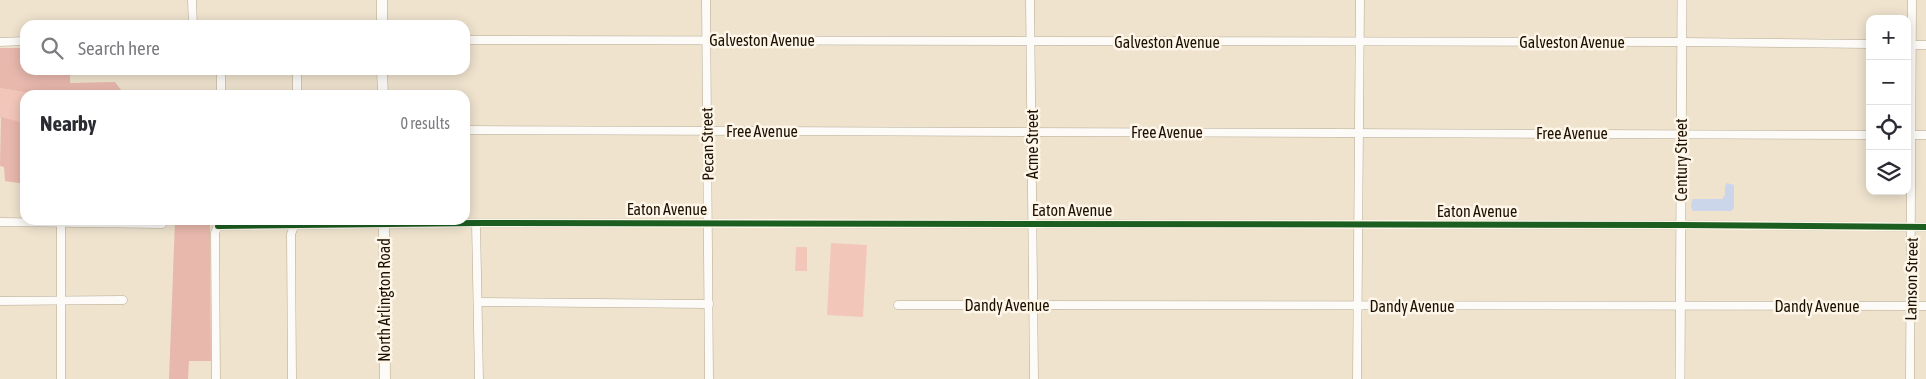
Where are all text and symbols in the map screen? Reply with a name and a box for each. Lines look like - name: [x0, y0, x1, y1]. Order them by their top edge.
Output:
- map controls: [1866, 15, 1911, 195]
- button: +: [1866, 15, 1911, 60]
- search box: [20, 20, 470, 75]
- street label: Galveston Avenue: [709, 31, 815, 49]
- street label: Galveston Avenue: [1114, 33, 1220, 51]
- street label: Galveston Avenue: [1519, 33, 1625, 51]
- icon: search: [38, 34, 66, 62]
- text: Search here: [78, 37, 160, 59]
- button: −: [1866, 60, 1911, 105]
- button: locate: [1866, 105, 1911, 150]
- street label: Pecan Street: [697, 107, 717, 181]
- street label: Acme Street: [1023, 109, 1041, 179]
- text: Nearby: [40, 111, 96, 135]
- text: 0 results: [400, 114, 450, 132]
- street label: Century Street: [1672, 118, 1691, 202]
- street label: Free Avenue: [726, 122, 798, 140]
- street label: Free Avenue: [1131, 123, 1203, 141]
- street label: Free Avenue: [1536, 124, 1608, 142]
- button: layers: [1866, 150, 1911, 195]
- street label: Eaton Avenue: [627, 200, 707, 218]
- street label: Eaton Avenue: [1032, 201, 1112, 219]
- street label: Eaton Avenue: [1437, 202, 1517, 220]
- street label: Lamson Street: [1901, 237, 1921, 321]
- street label: North Arlington Road: [375, 238, 394, 362]
- street label: Dandy Avenue: [965, 296, 1049, 315]
- street label: Dandy Avenue: [1370, 297, 1454, 316]
- street label: Dandy Avenue: [1775, 297, 1859, 316]

